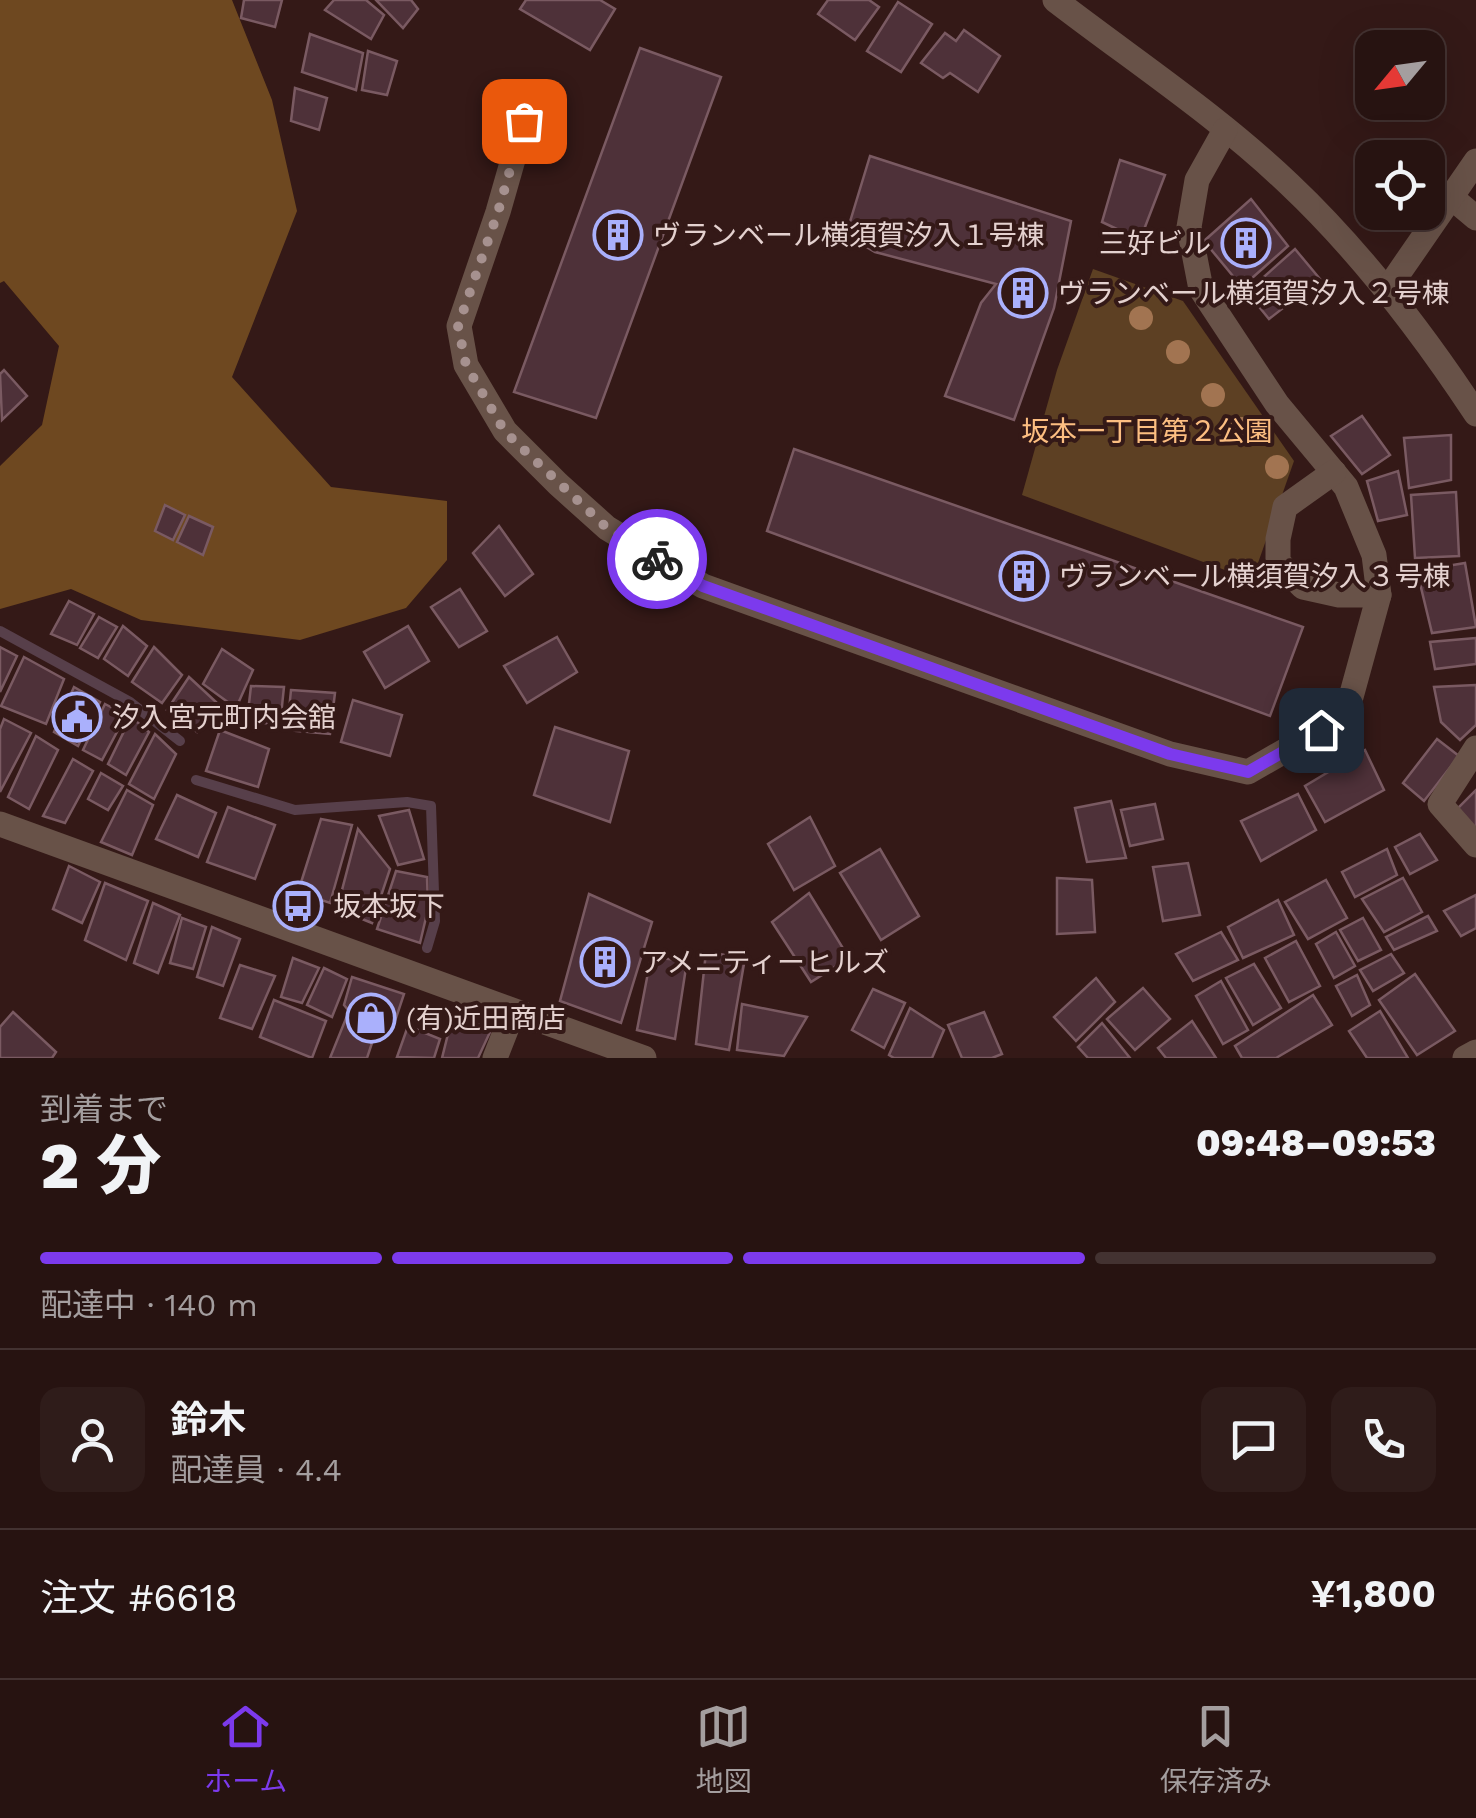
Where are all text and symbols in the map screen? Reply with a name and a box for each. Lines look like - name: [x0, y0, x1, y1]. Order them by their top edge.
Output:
- north arrow: [1355, 30, 1445, 120]
- map controls: [1355, 30, 1445, 230]
- pin: [482, 79, 567, 164]
- icon: bag: [497, 94, 552, 149]
- button: locate: [1355, 140, 1445, 230]
- building icon: ヴランベール横須賀汐入１号棟: [592, 209, 644, 261]
- building icon: 三好ビル: [1220, 217, 1272, 269]
- place label: ヴランベール横須賀汐入１号棟: [653, 219, 1045, 252]
- place label: 三好ビル: [1099, 227, 1211, 260]
- building icon: ヴランベール横須賀汐入２号棟: [997, 267, 1049, 319]
- place label: ヴランベール横須賀汐入２号棟: [1058, 277, 1450, 310]
- park label: 坂本一丁目第２公園: [1021, 415, 1273, 448]
- courier: [607, 509, 707, 609]
- icon: bike: [630, 532, 685, 587]
- building icon: ヴランベール横須賀汐入３号棟: [998, 550, 1050, 602]
- place label: ヴランベール横須賀汐入３号棟: [1059, 560, 1451, 593]
- pin: [1279, 688, 1364, 773]
- public building icon: 汐入宮元町内会舘: [51, 691, 103, 743]
- place label: 汐入宮元町内会舘: [112, 701, 336, 734]
- icon: home: [1294, 703, 1349, 758]
- bus stop icon: 坂本坂下: [272, 880, 324, 932]
- place label: 坂本坂下: [333, 890, 445, 923]
- building icon: アメニティーヒルズ: [579, 936, 631, 988]
- place label: アメニティーヒルズ: [640, 946, 889, 979]
- shop icon: (有)近田商店: [345, 992, 397, 1044]
- place label: (有)近田商店: [406, 1002, 566, 1035]
- text: 到着まで: [40, 1090, 168, 1128]
- text: 09:48–09:53: [1196, 1121, 1436, 1165]
- text: 2 分: [40, 1128, 161, 1204]
- text: 配達中 · 140 m: [40, 1286, 258, 1324]
- button: person: [40, 1387, 145, 1492]
- button: chat: [1201, 1387, 1306, 1492]
- button: phone: [1331, 1387, 1436, 1492]
- text: 鈴木: [170, 1398, 246, 1442]
- text: 配達員 · 4.4: [170, 1451, 342, 1489]
- text: ¥1,800: [1311, 1572, 1436, 1616]
- text: 注文 #6618: [40, 1576, 238, 1620]
- tab: ホーム: [204, 1699, 287, 1799]
- tab: 地図: [696, 1699, 752, 1799]
- tab: 保存済み: [1160, 1699, 1272, 1799]

